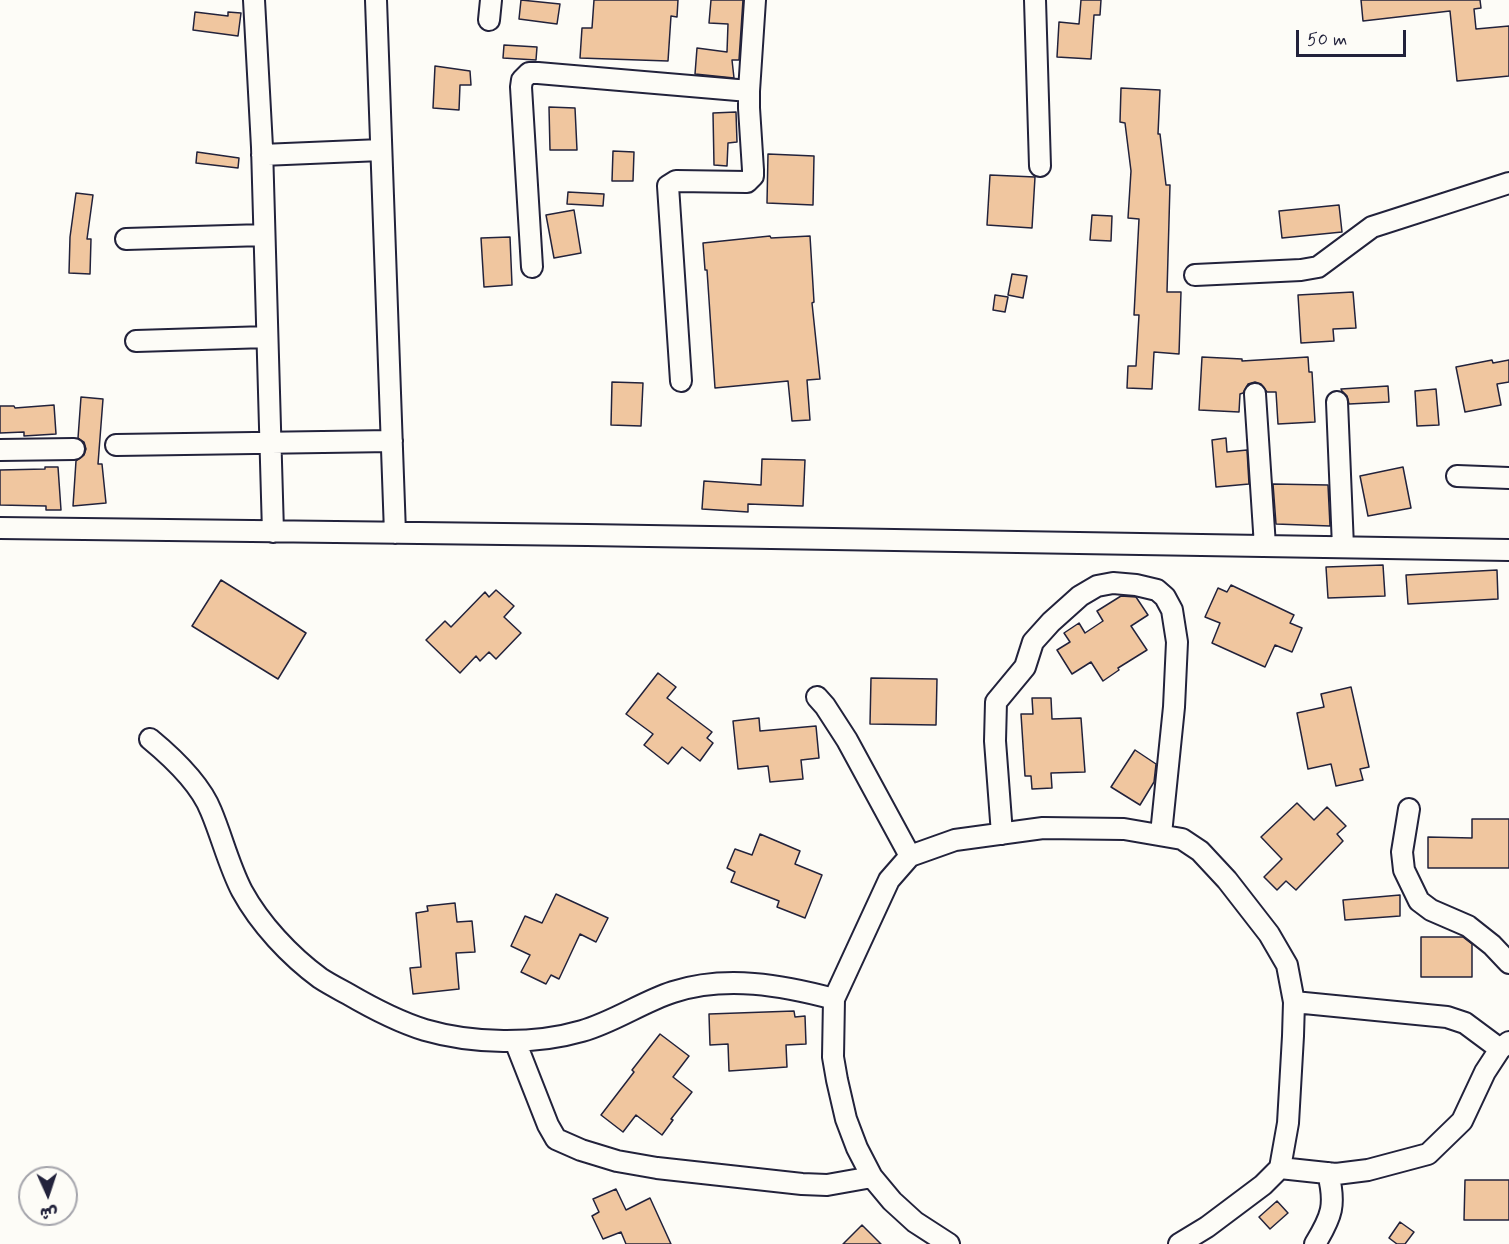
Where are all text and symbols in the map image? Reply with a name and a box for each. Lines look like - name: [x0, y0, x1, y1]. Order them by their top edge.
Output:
- scale bar: [1299, 18, 1408, 56]
- text: 50 m: [1307, 28, 1347, 52]
- north arrow: [18, 1166, 78, 1226]
- text: ش: [40, 1202, 58, 1223]

